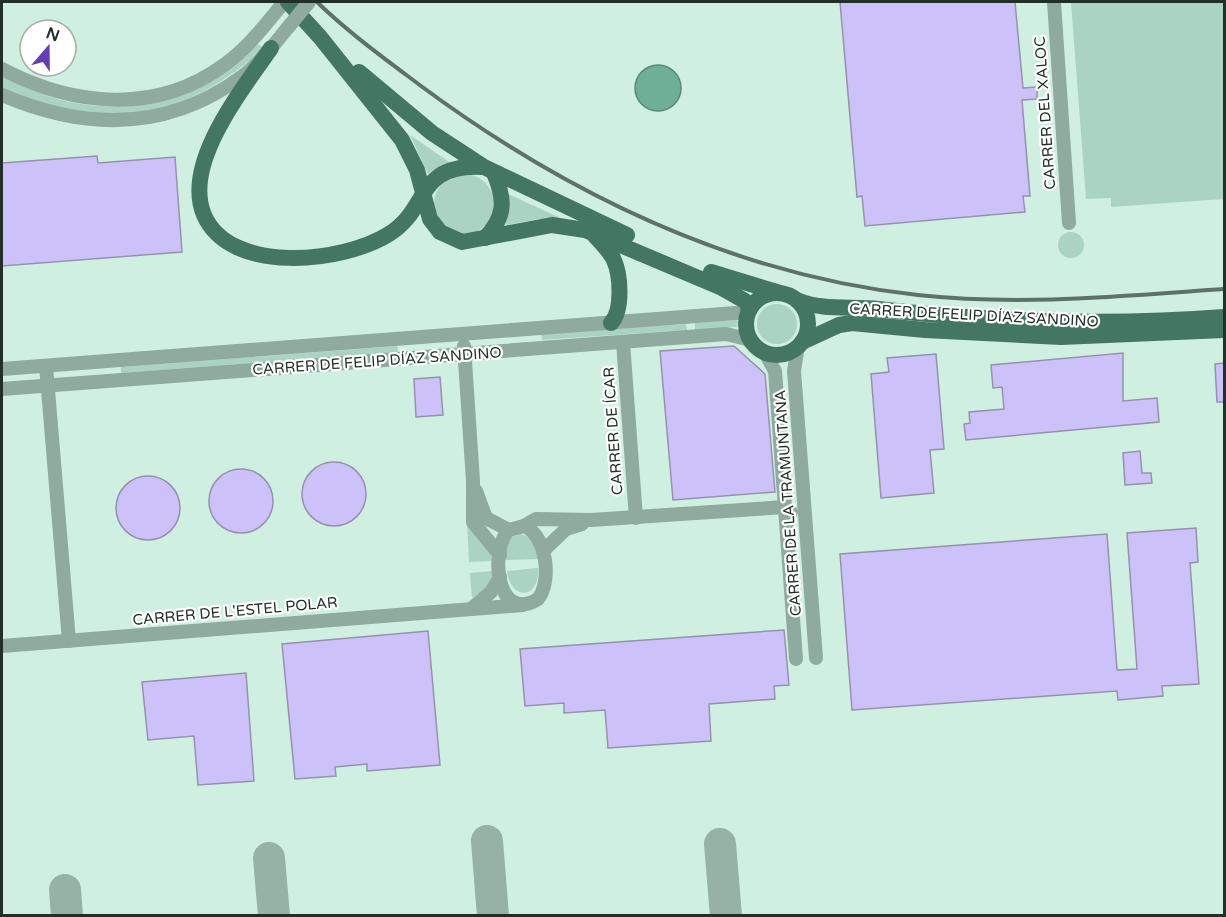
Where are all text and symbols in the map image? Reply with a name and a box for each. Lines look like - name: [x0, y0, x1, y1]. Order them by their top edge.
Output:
- north arrow: [18, 18, 78, 78]
- text: N: [43, 23, 62, 46]
- street label: CARRER DEL XALOC: [1031, 36, 1059, 190]
- street label: CARRER DE FELIP DÍAZ SANDINO: [849, 299, 1099, 331]
- street label: CARRER DE FELIP DÍAZ SANDINO: [252, 343, 502, 379]
- street label: CARRER DE ÍCAR: [600, 366, 626, 496]
- street label: CARRER DE LA TRAMUNTANA: [771, 389, 805, 617]
- street label: CARRER DE L'ESTEL POLAR: [132, 593, 338, 629]

